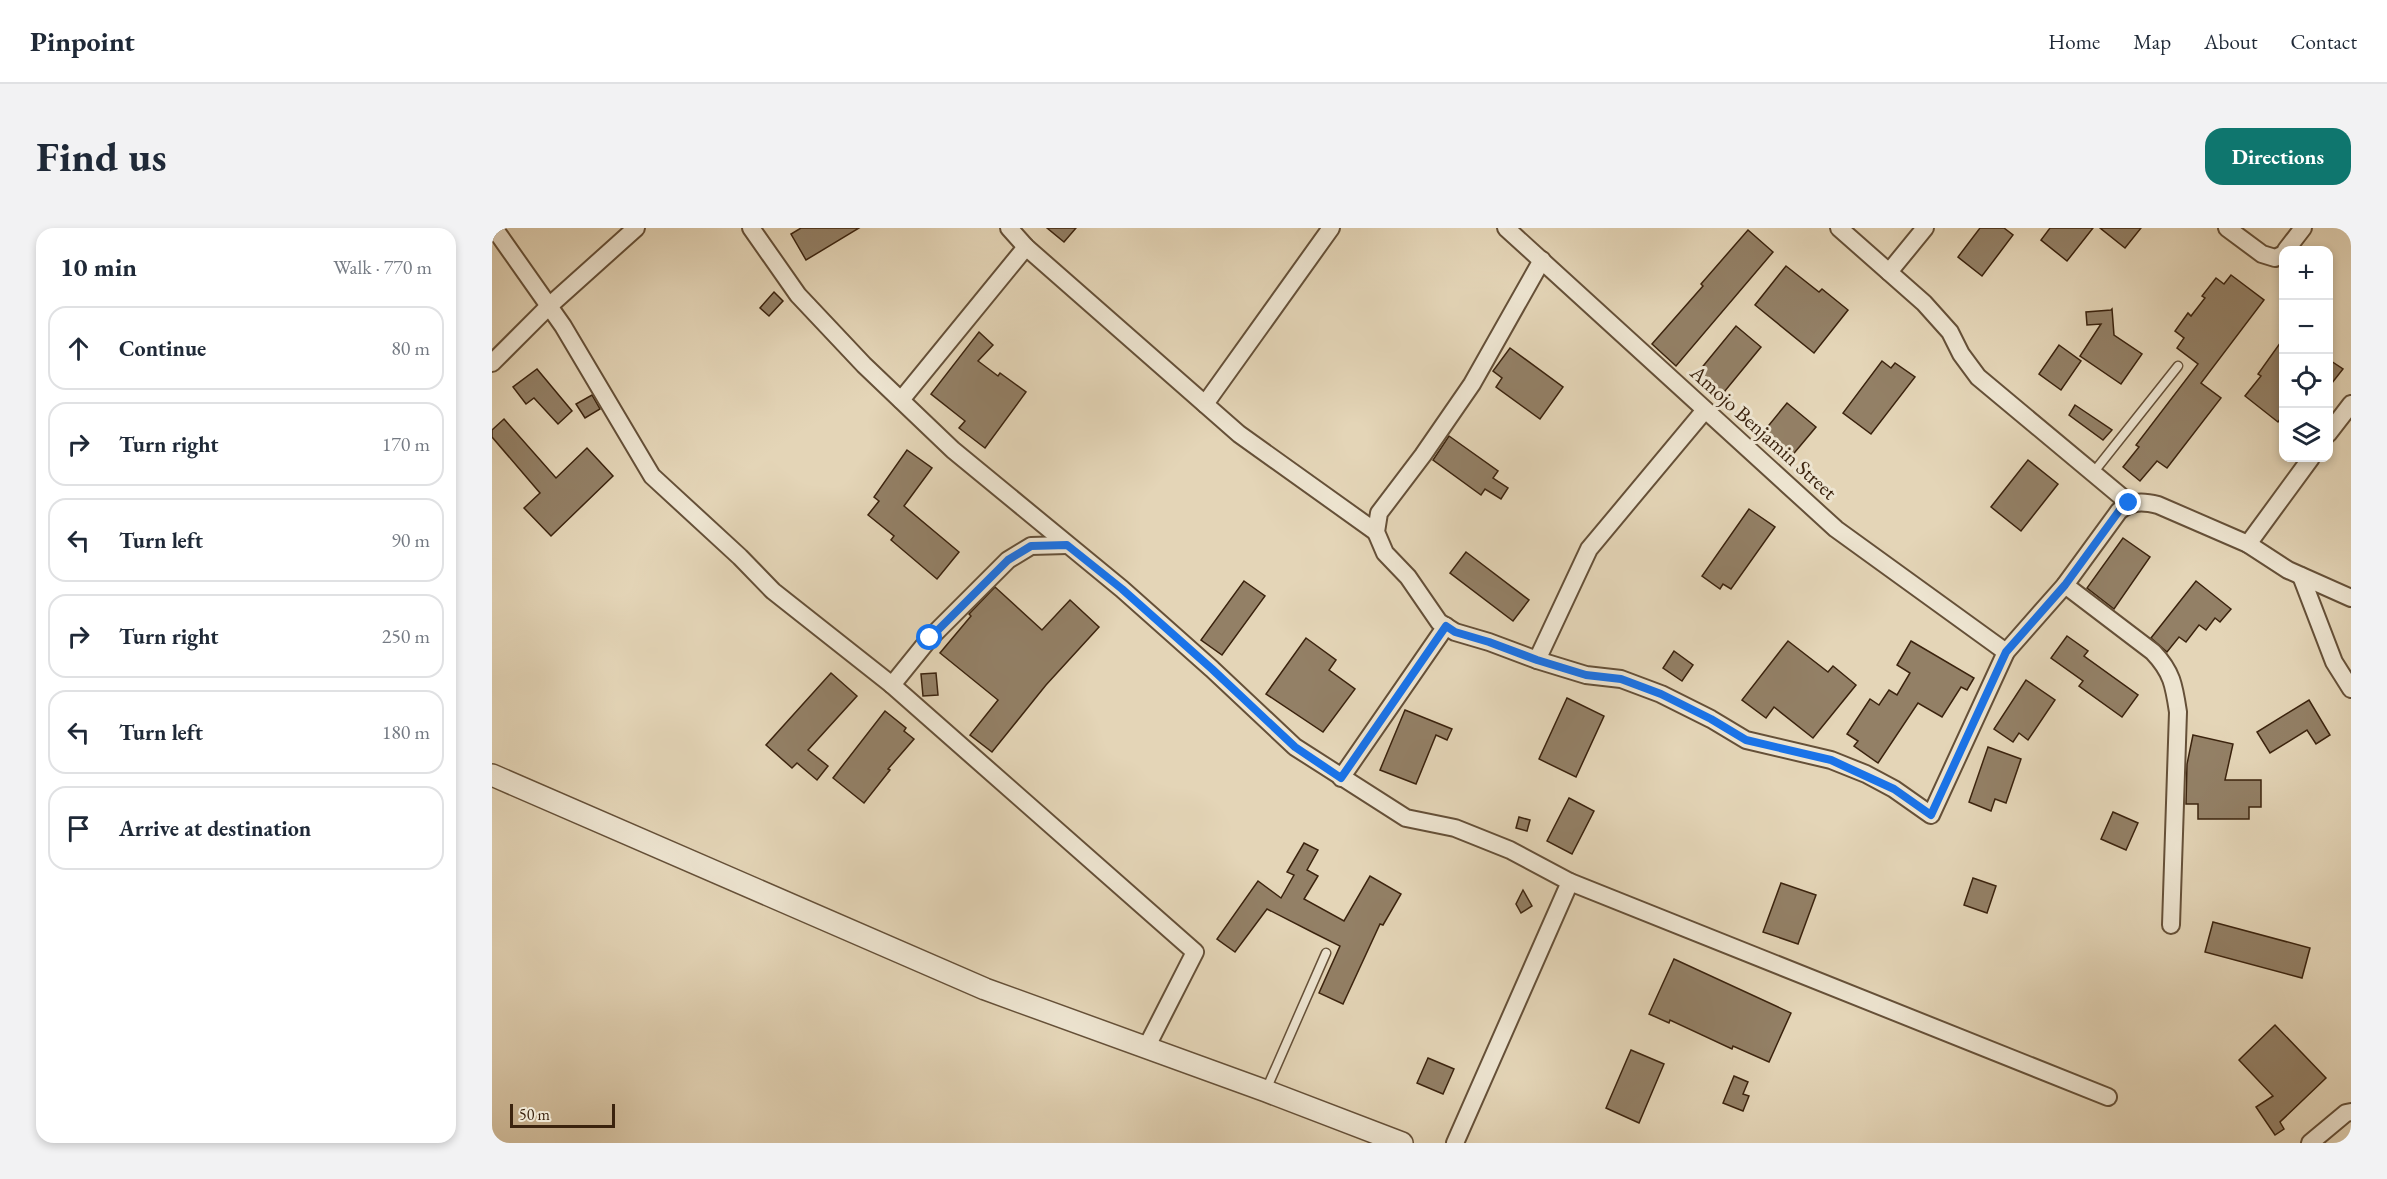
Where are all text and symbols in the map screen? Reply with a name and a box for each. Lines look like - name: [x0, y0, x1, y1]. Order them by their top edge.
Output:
- text: Pinpoint: [30, 23, 135, 59]
- text: Home: [2048, 28, 2100, 55]
- text: Map: [2133, 28, 2171, 55]
- text: About: [2204, 28, 2257, 55]
- text: Contact: [2290, 28, 2357, 55]
- button: Directions: [2205, 128, 2351, 185]
- text: Find us: [36, 129, 167, 184]
- map controls: [2279, 246, 2333, 462]
- button: +: [2279, 246, 2333, 300]
- text: 10 min: [60, 250, 137, 284]
- text: Walk · 770 m: [333, 254, 432, 280]
- button: −: [2279, 300, 2333, 354]
- icon: ahead: [62, 332, 95, 365]
- text: Continue: [119, 334, 206, 363]
- text: 80 m: [391, 335, 430, 361]
- button: locate: [2279, 354, 2333, 408]
- street label: Amojo Benjamin Street: [1684, 358, 1843, 505]
- button: layers: [2279, 408, 2333, 462]
- icon: right: [62, 428, 95, 461]
- text: Turn right: [119, 430, 218, 459]
- text: 170 m: [382, 431, 430, 457]
- route end: [2115, 489, 2141, 515]
- icon: left: [62, 524, 95, 557]
- text: Turn left: [119, 526, 203, 555]
- text: 90 m: [391, 527, 430, 553]
- icon: right: [62, 620, 95, 653]
- text: Turn right: [119, 622, 218, 651]
- text: 250 m: [382, 623, 430, 649]
- route start: [916, 624, 942, 650]
- icon: left: [62, 716, 95, 749]
- text: Turn left: [119, 718, 203, 747]
- text: 180 m: [382, 719, 430, 745]
- icon: arrive: [62, 812, 95, 845]
- text: Arrive at destination: [119, 814, 311, 843]
- scale bar: [510, 1101, 615, 1128]
- text: 50 m: [519, 1104, 550, 1125]

